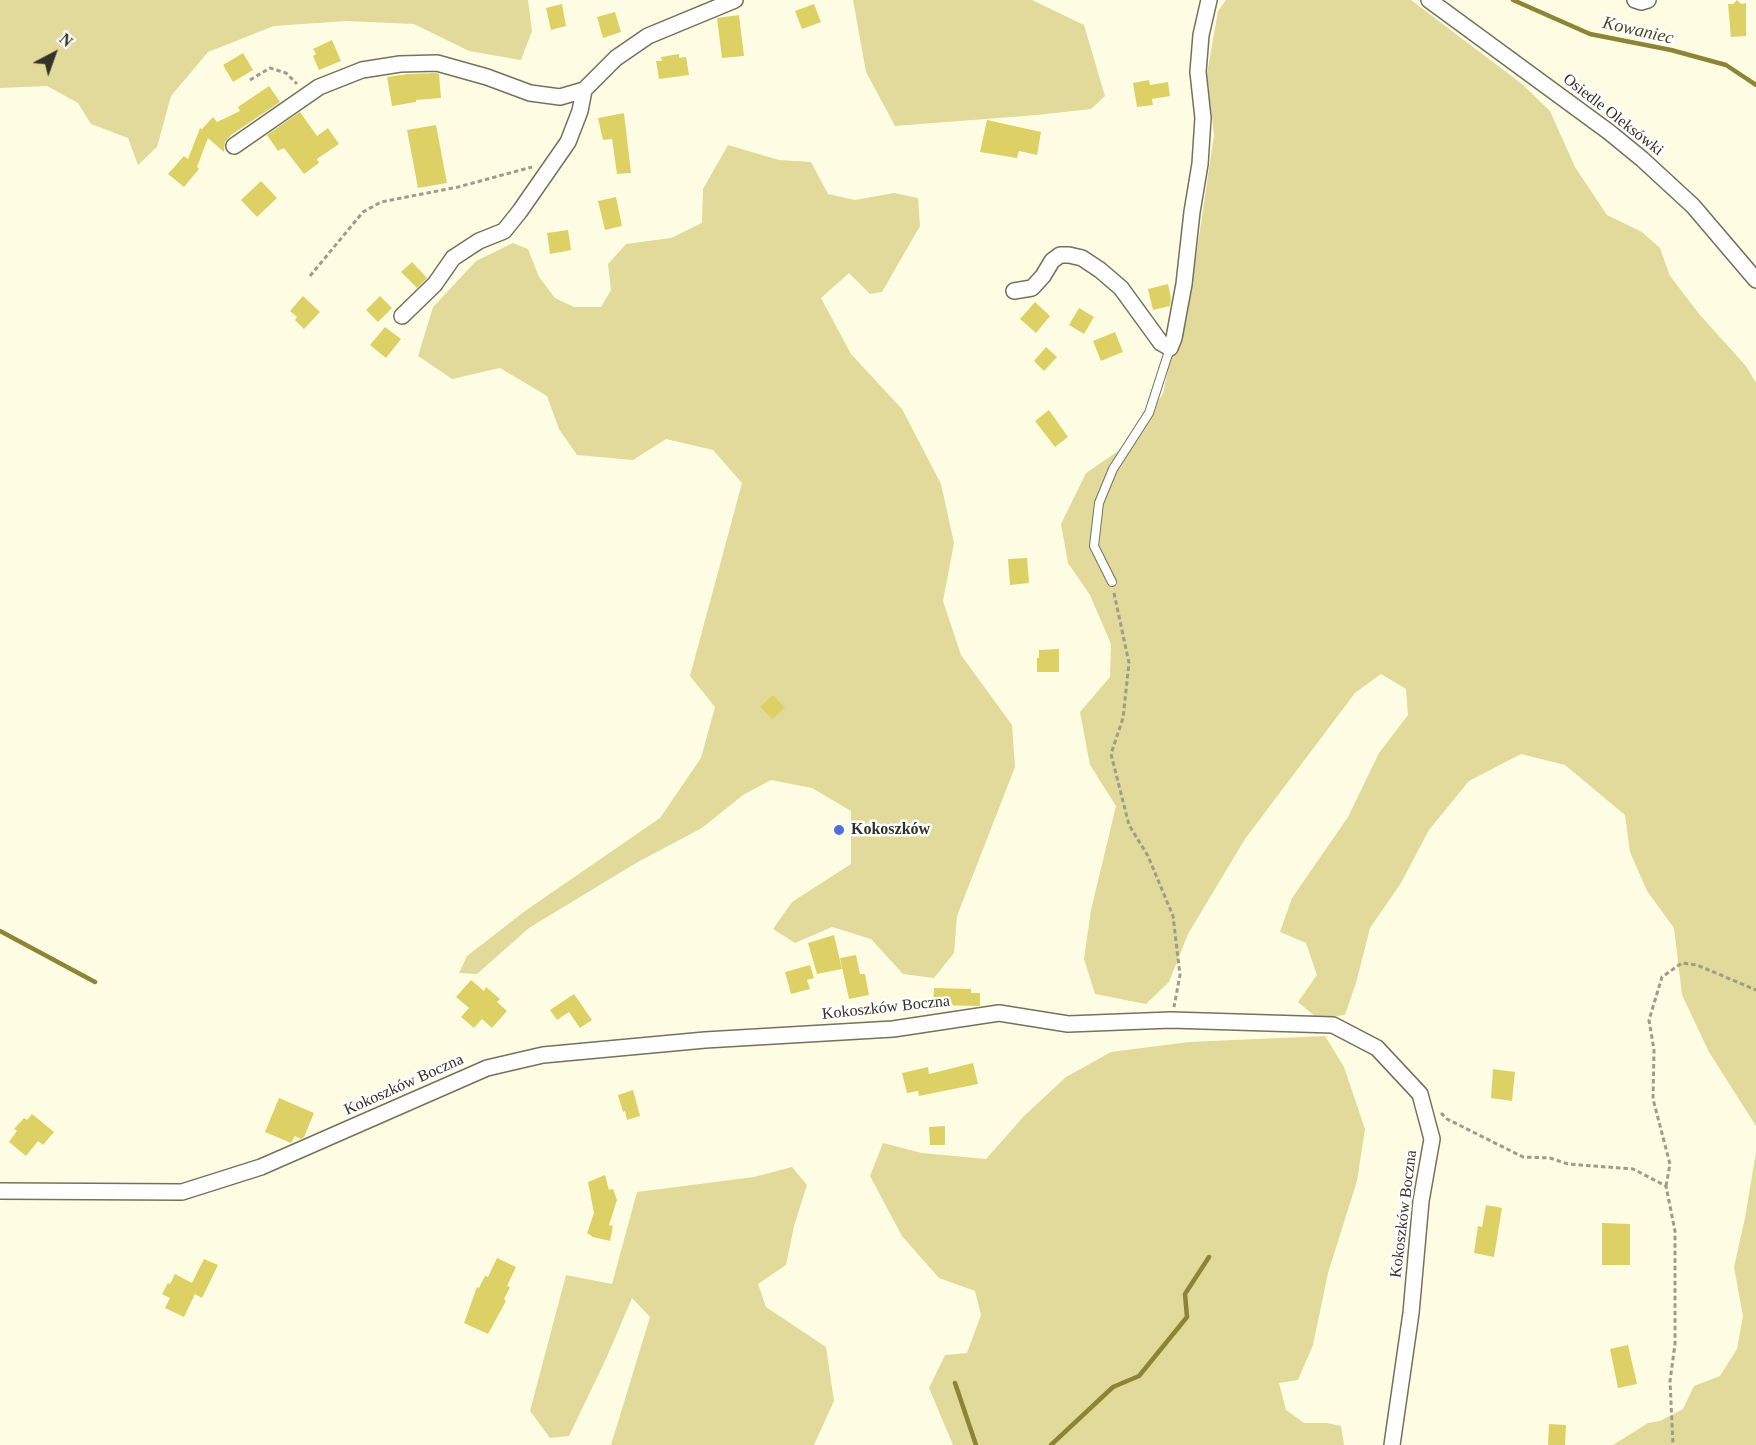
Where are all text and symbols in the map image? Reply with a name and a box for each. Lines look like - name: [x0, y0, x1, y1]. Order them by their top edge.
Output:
- water label: Kowaniec: [1600, 12, 1676, 50]
- north arrow: [24, 24, 84, 84]
- text: N: [56, 30, 76, 50]
- street label: Osiedle Oleksówki: [1559, 70, 1667, 160]
- place label: Kokoszków: [851, 820, 930, 840]
- marker: Kokoszków: [832, 823, 846, 837]
- street label: Kokoszków Boczna: [821, 992, 951, 1024]
- street label: Kokoszków Boczna: [341, 1050, 467, 1120]
- street label: Kokoszków Boczna: [1387, 1149, 1421, 1279]

